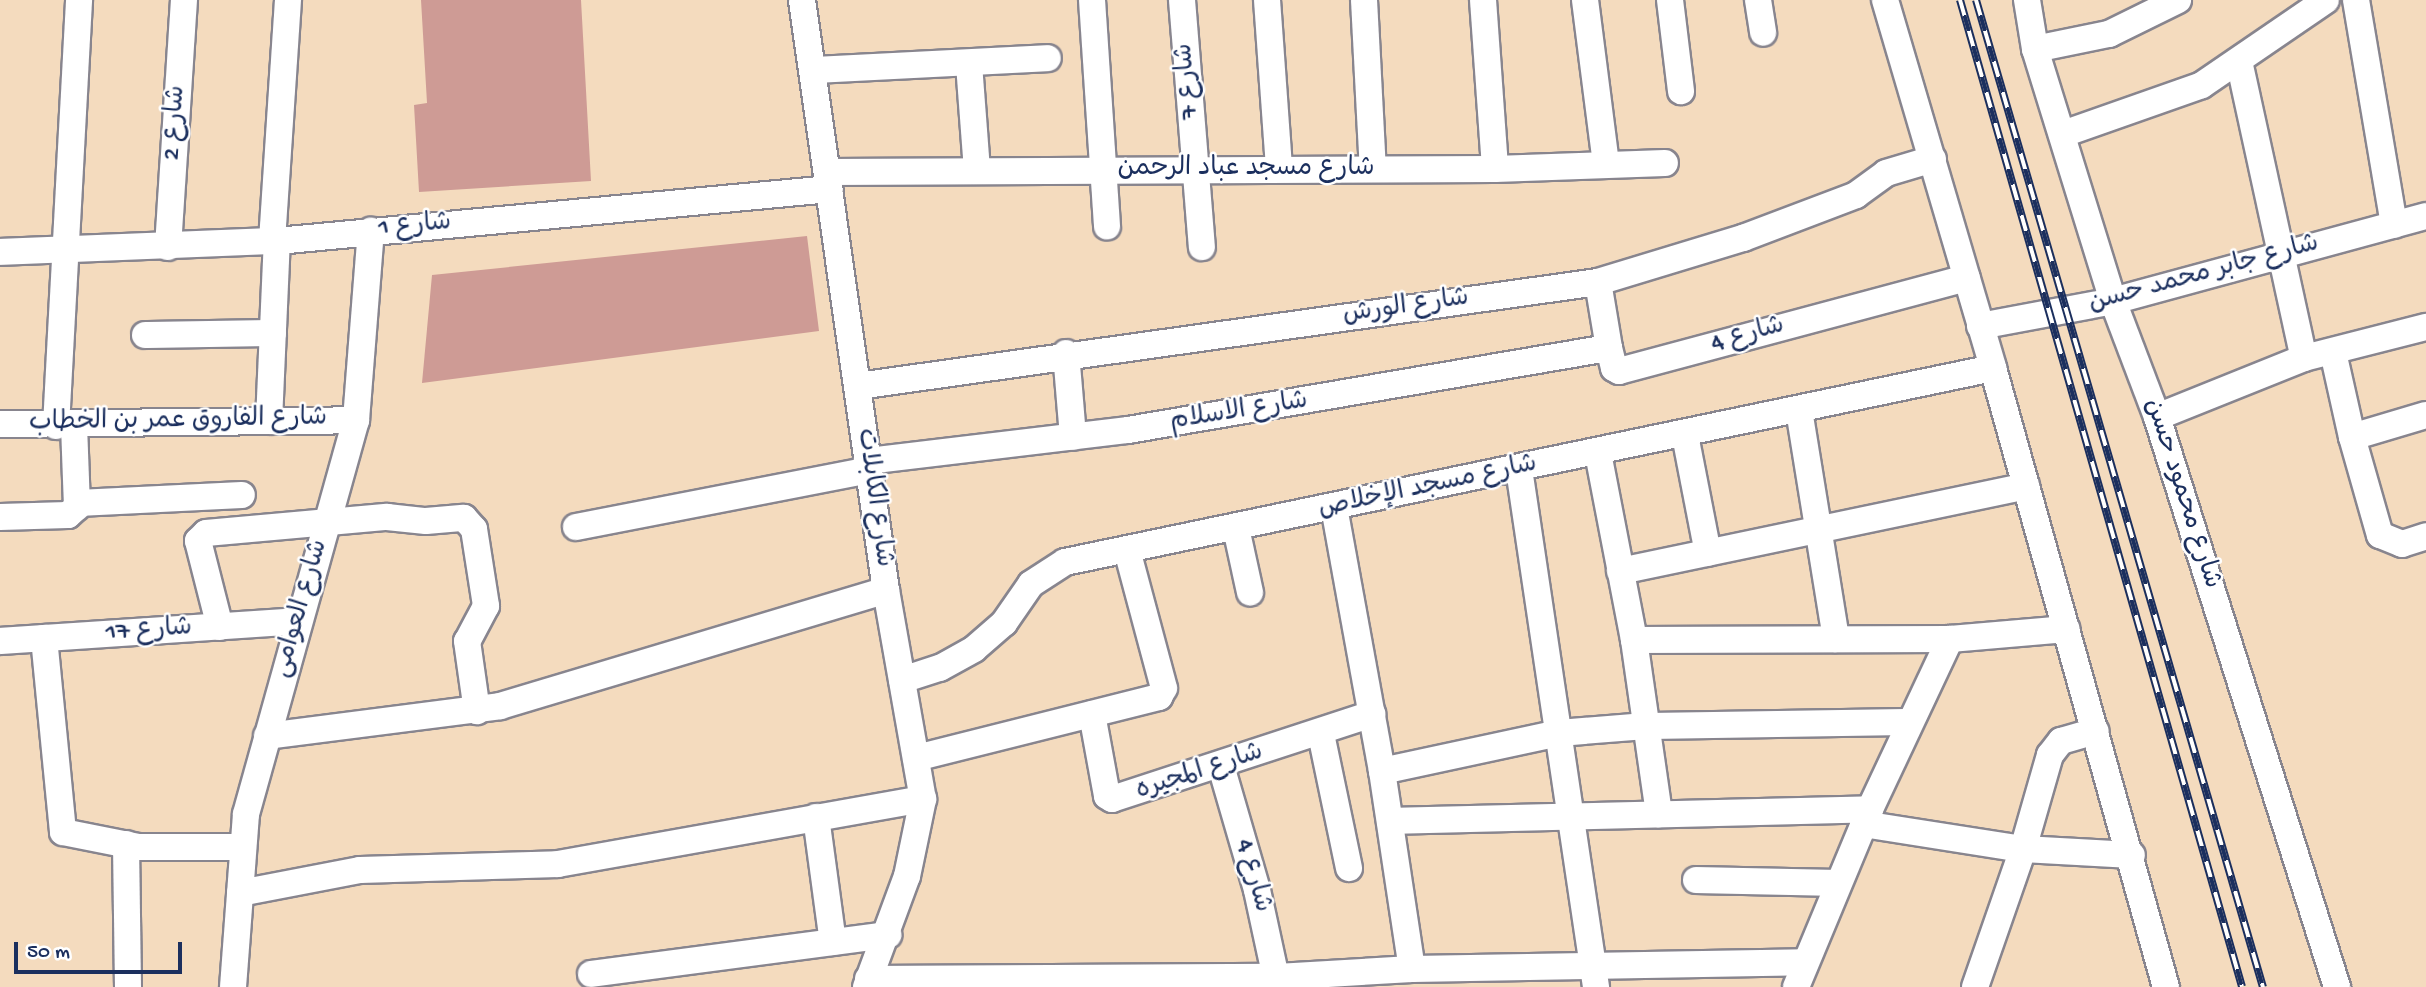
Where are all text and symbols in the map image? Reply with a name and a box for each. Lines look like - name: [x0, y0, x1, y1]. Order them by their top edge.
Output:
- street label: شارع 7: [1170, 42, 1208, 120]
- street label: شارع 2: [158, 84, 194, 162]
- street label: شارع مسجد عباد الرحمن: [1117, 154, 1375, 186]
- street label: شارع 1: [377, 208, 453, 246]
- street label: شارع جابر محمد حسن: [2085, 229, 2323, 321]
- street label: شارع الورش: [1341, 284, 1471, 332]
- street label: شارع 4: [1708, 311, 1788, 361]
- street label: شارع الاسلام: [1168, 387, 1310, 439]
- street label: شارع محمود حسن: [2136, 395, 2226, 593]
- street label: شارع الفاروق عمر بن الخطاب: [29, 404, 327, 440]
- street label: شارع الكابلات: [848, 427, 898, 569]
- street label: شارع مسجد الإخلاص: [1316, 450, 1540, 526]
- street label: شارع العوامى: [267, 536, 337, 682]
- street label: شارع 17: [105, 613, 193, 651]
- street label: شارع المجيره: [1132, 738, 1268, 808]
- street label: شارع 4: [1227, 836, 1277, 916]
- scale bar: [18, 928, 186, 972]
- text: 50 m: [27, 941, 70, 966]

